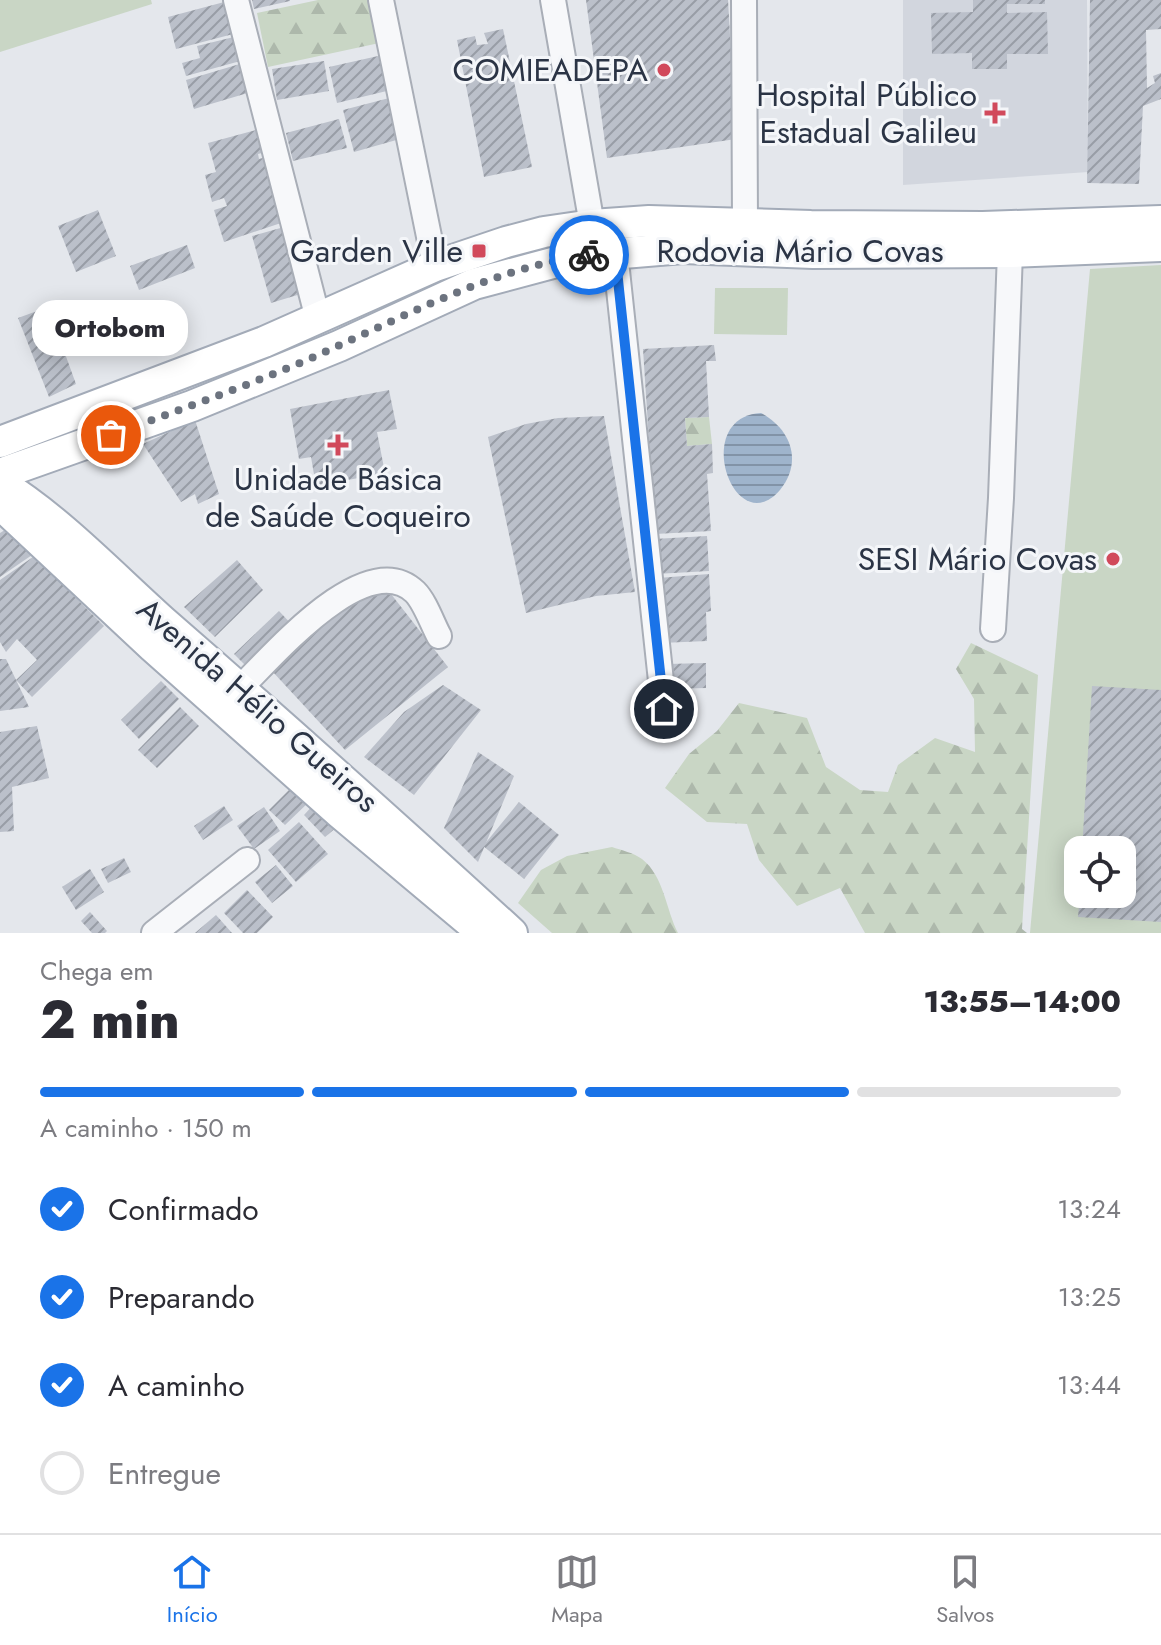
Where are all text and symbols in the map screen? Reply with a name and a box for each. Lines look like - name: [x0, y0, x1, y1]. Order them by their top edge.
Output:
- place label: COMIEADEPA: [453, 47, 648, 93]
- marker: COMIEADEPA: [655, 61, 673, 79]
- place label: Hospital Público Estadual Galileu: [756, 72, 977, 155]
- marker: Hospital Público Estadual Galileu: [984, 102, 1006, 124]
- courier: [549, 215, 629, 295]
- place label: Garden Ville: [290, 228, 463, 274]
- street label: Rodovia Mário Covas: [656, 228, 944, 274]
- icon: bike: [567, 233, 611, 277]
- marker: Garden Ville: [470, 242, 488, 260]
- callout: Ortobom: [33, 299, 189, 355]
- text: Ortobom: [54, 309, 166, 347]
- pin: [77, 401, 145, 469]
- icon: bag: [89, 413, 133, 457]
- marker: Unidade Básica de Saúde Coqueiro: [327, 434, 349, 456]
- place label: Unidade Básica de Saúde Coqueiro: [205, 456, 471, 539]
- place label: SESI Mário Covas: [858, 536, 1097, 582]
- marker: SESI Mário Covas: [1104, 550, 1122, 568]
- street label: Avenida Hélio Gueiros: [127, 587, 389, 823]
- pin: [630, 675, 698, 743]
- icon: home: [642, 687, 686, 731]
- map controls: [1064, 836, 1136, 908]
- button: locate: [1064, 836, 1136, 908]
- text: Chega em: [40, 952, 154, 990]
- text: 13:55–14:00: [924, 980, 1121, 1023]
- text: 2 min: [40, 982, 180, 1058]
- text: A caminho · 150 m: [40, 1109, 252, 1147]
- icon: check: [40, 1187, 84, 1231]
- text: Confirmado: [108, 1188, 259, 1231]
- text: 13:24: [1057, 1190, 1121, 1228]
- icon: check: [40, 1275, 84, 1319]
- text: Preparando: [108, 1276, 255, 1319]
- text: 13:25: [1058, 1278, 1121, 1316]
- icon: check: [40, 1363, 84, 1407]
- text: A caminho: [108, 1364, 245, 1407]
- text: 13:44: [1057, 1366, 1121, 1404]
- text: Entregue: [108, 1452, 221, 1495]
- tab: Início: [167, 1550, 218, 1630]
- tab: Mapa: [551, 1550, 603, 1630]
- tab: Salvos: [936, 1550, 994, 1630]

